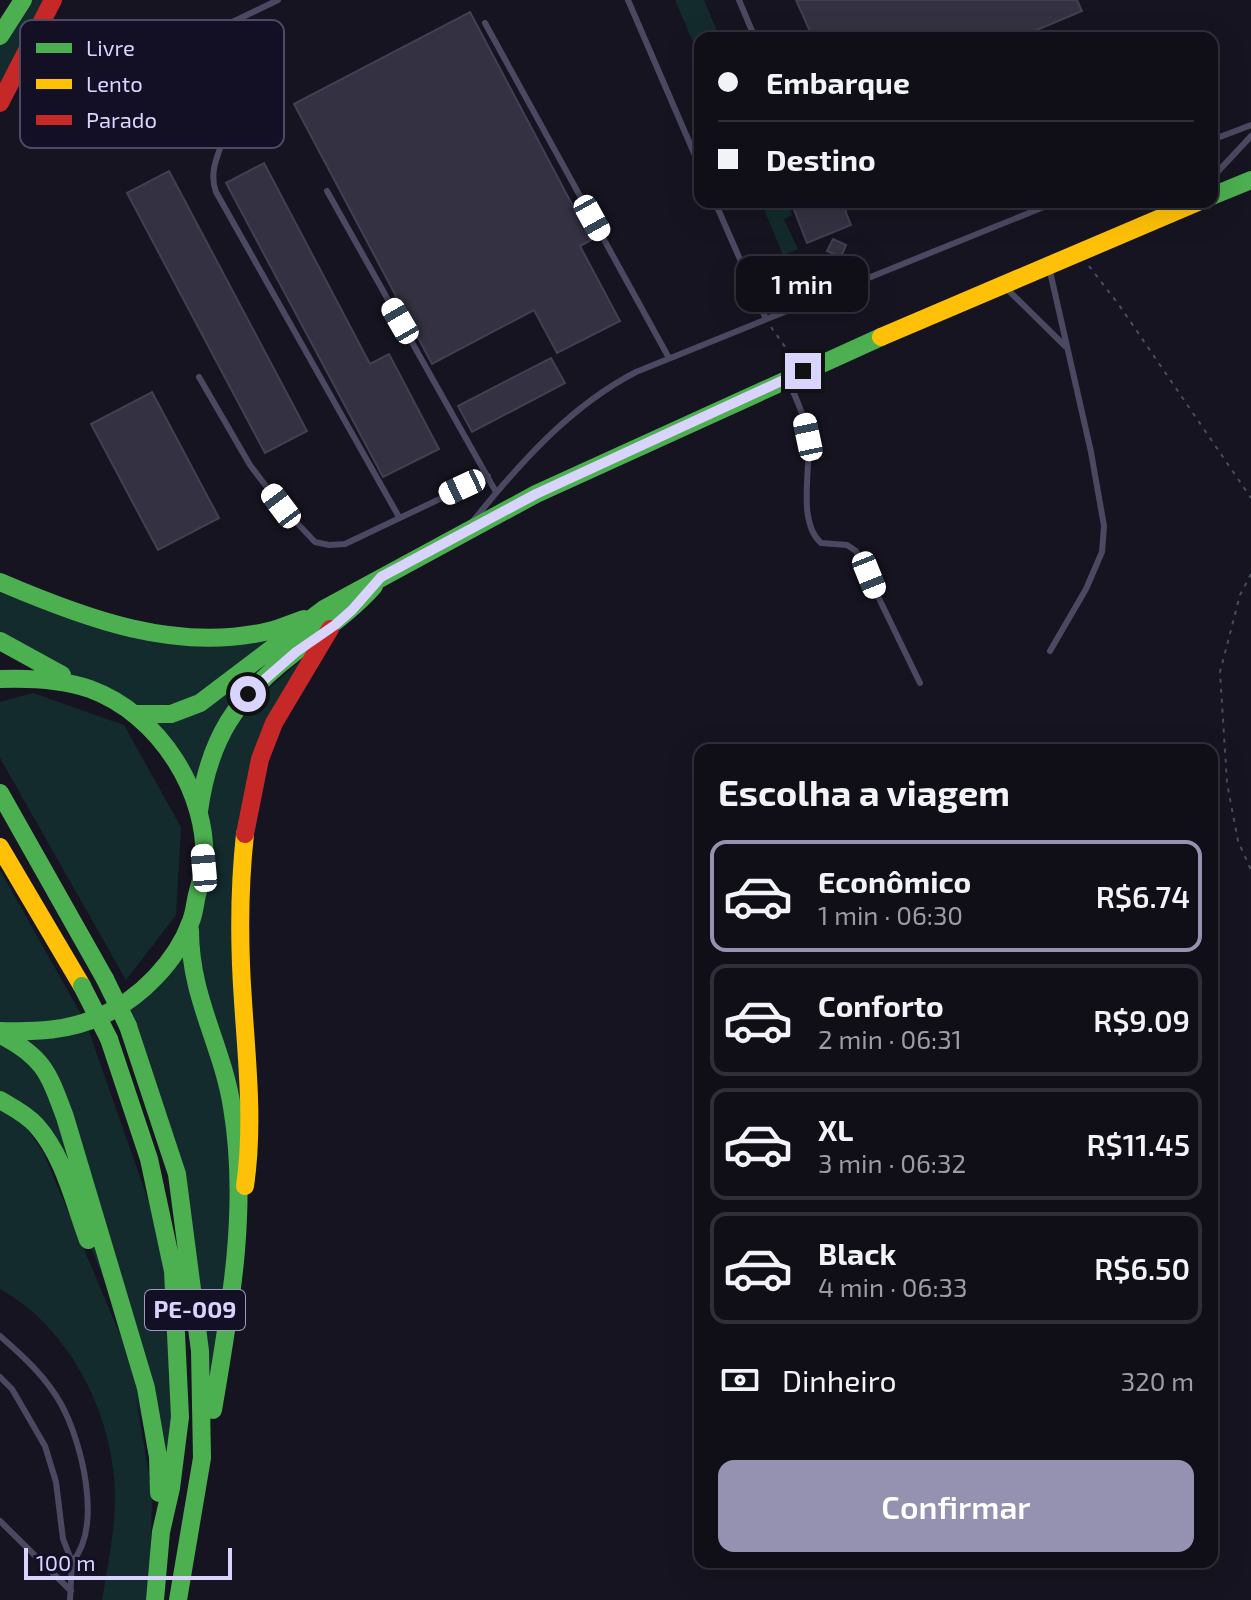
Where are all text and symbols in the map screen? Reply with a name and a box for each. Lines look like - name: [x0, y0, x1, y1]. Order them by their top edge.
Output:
- legend: [20, 20, 284, 148]
- text: Livre: [86, 34, 135, 60]
- text: Embarque: [766, 64, 910, 100]
- text: Lento: [86, 70, 143, 96]
- text: Parado: [86, 106, 157, 132]
- text: Destino: [766, 141, 876, 177]
- car: [570, 191, 614, 245]
- callout: 1 min: [737, 255, 869, 311]
- text: 1 min: [771, 268, 833, 299]
- car: [378, 294, 422, 348]
- route end: [785, 353, 821, 389]
- car: [791, 411, 825, 463]
- car: [435, 466, 489, 508]
- car: [257, 480, 305, 532]
- car: [849, 548, 889, 602]
- route start: [230, 676, 266, 712]
- text: Escolha a viagem: [718, 770, 1010, 813]
- car: [190, 843, 218, 893]
- icon: car: [722, 860, 794, 932]
- text: Econômico: [818, 863, 971, 899]
- text: R$6.74: [1096, 878, 1190, 914]
- text: 1 min · 06:30: [818, 899, 963, 930]
- icon: car: [722, 984, 794, 1056]
- text: Conforto: [818, 987, 944, 1023]
- text: R$9.09: [1093, 1002, 1190, 1038]
- text: 2 min · 06:31: [818, 1023, 962, 1054]
- icon: car: [722, 1108, 794, 1180]
- text: XL: [818, 1111, 853, 1147]
- text: R$11.45: [1087, 1126, 1190, 1162]
- text: 3 min · 06:32: [818, 1147, 966, 1178]
- icon: car: [722, 1232, 794, 1304]
- text: Black: [818, 1235, 896, 1271]
- text: R$6.50: [1094, 1250, 1190, 1286]
- text: 4 min · 06:33: [818, 1271, 967, 1302]
- road number: PE-009: [145, 1290, 245, 1330]
- icon: cash: [718, 1358, 762, 1402]
- text: Dinheiro: [782, 1362, 896, 1398]
- text: 320 m: [1121, 1365, 1194, 1396]
- button: Confirmar: [718, 1460, 1194, 1552]
- scale bar: [24, 1544, 232, 1580]
- text: 100 m: [36, 1549, 95, 1575]

